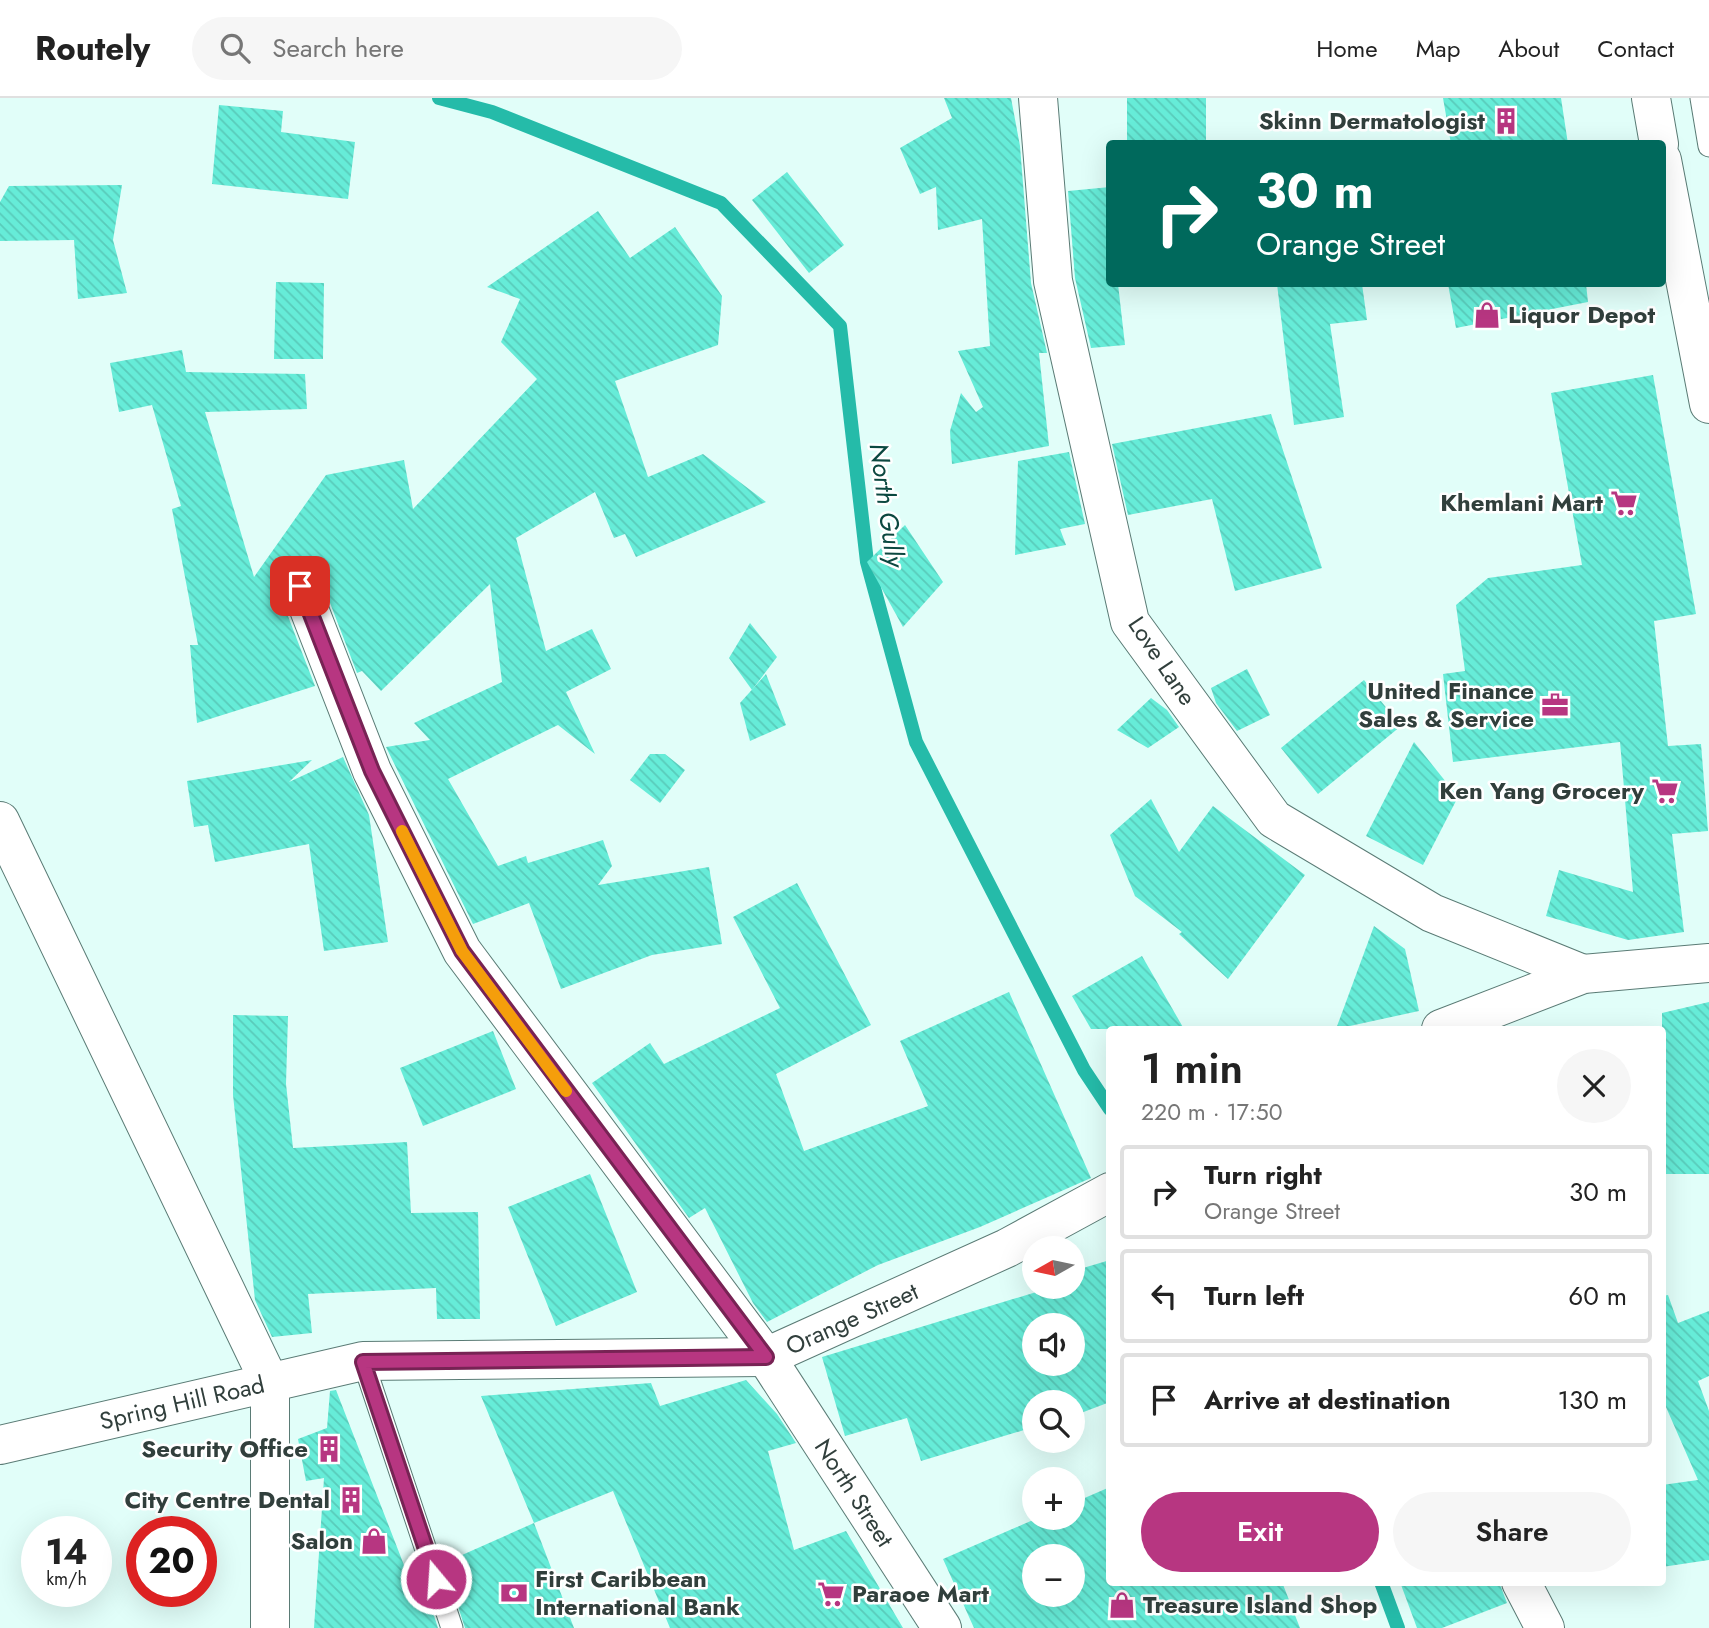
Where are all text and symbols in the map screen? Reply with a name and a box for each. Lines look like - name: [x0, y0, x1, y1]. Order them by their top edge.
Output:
- search box: [192, 17, 682, 80]
- text: Routely: [35, 25, 150, 72]
- icon: search: [216, 29, 254, 67]
- text: Search here: [272, 29, 404, 67]
- text: Home: [1316, 31, 1378, 66]
- text: Map: [1416, 31, 1460, 66]
- text: About: [1498, 31, 1559, 66]
- text: Contact: [1597, 31, 1674, 66]
- place label: Skinn Dermatologist: [1259, 103, 1485, 138]
- building icon: Skinn Dermatologist: [1491, 106, 1521, 136]
- text: 30 m: [1256, 156, 1374, 226]
- icon: right: [1141, 168, 1232, 259]
- text: Orange Street: [1256, 221, 1445, 267]
- place label: Liquor Depot: [1508, 297, 1655, 332]
- shop icon: Liquor Depot: [1472, 300, 1502, 330]
- water label: North Gully: [860, 441, 915, 571]
- place label: Khemlani Mart: [1440, 485, 1603, 520]
- supermarket icon: Khemlani Mart: [1609, 488, 1639, 518]
- pin: [270, 556, 330, 616]
- icon: arrive: [281, 567, 319, 605]
- street label: Love Lane: [1120, 609, 1205, 712]
- place label: United Finance Sales & Service: [1358, 673, 1534, 736]
- office icon: United Finance Sales & Service: [1540, 690, 1570, 720]
- place label: Ken Yang Grocery: [1439, 773, 1644, 808]
- supermarket icon: Ken Yang Grocery: [1650, 776, 1680, 806]
- text: 1 min: [1141, 1038, 1243, 1099]
- button: close: [1557, 1049, 1631, 1123]
- text: 220 m · 17:50: [1141, 1095, 1283, 1129]
- text: Turn right: [1204, 1156, 1322, 1194]
- icon: right: [1145, 1173, 1183, 1211]
- text: 30 m: [1569, 1173, 1627, 1211]
- text: Orange Street: [1204, 1194, 1340, 1228]
- north arrow: [1022, 1236, 1085, 1298]
- map controls: [1022, 1236, 1085, 1607]
- street label: Orange Street: [780, 1274, 924, 1363]
- icon: left: [1145, 1277, 1183, 1315]
- text: Turn left: [1204, 1277, 1304, 1315]
- text: 60 m: [1568, 1277, 1627, 1315]
- button: sound: [1022, 1313, 1085, 1376]
- street label: Spring Hill Road: [96, 1367, 268, 1438]
- icon: arrive: [1145, 1381, 1183, 1419]
- text: Arrive at destination: [1204, 1381, 1451, 1419]
- text: 130 m: [1557, 1381, 1627, 1419]
- button: search: [1022, 1390, 1085, 1453]
- place label: Security Office: [141, 1431, 308, 1466]
- street label: North Street: [806, 1432, 903, 1554]
- building icon: Security Office: [314, 1434, 344, 1464]
- button: +: [1022, 1467, 1085, 1530]
- place label: City Centre Dental: [125, 1482, 330, 1517]
- building icon: City Centre Dental: [336, 1485, 366, 1515]
- button: Exit: [1141, 1492, 1379, 1572]
- button: Share: [1393, 1492, 1631, 1572]
- speed limit sign: 20: [126, 1516, 217, 1607]
- place label: Salon: [291, 1523, 353, 1558]
- shop icon: Salon: [359, 1526, 389, 1556]
- text: 14: [45, 1527, 88, 1577]
- position arrow: [399, 1542, 473, 1616]
- button: −: [1022, 1544, 1085, 1607]
- place label: First Caribbean International Bank: [535, 1561, 740, 1624]
- text: km/h: [46, 1566, 87, 1592]
- place label: Paraoe Mart: [852, 1576, 989, 1611]
- bank icon: First Caribbean International Bank: [499, 1578, 529, 1608]
- supermarket icon: Paraoe Mart: [816, 1579, 846, 1609]
- place label: Treasure Island Shop: [1143, 1587, 1378, 1622]
- shop icon: Treasure Island Shop: [1107, 1590, 1137, 1620]

